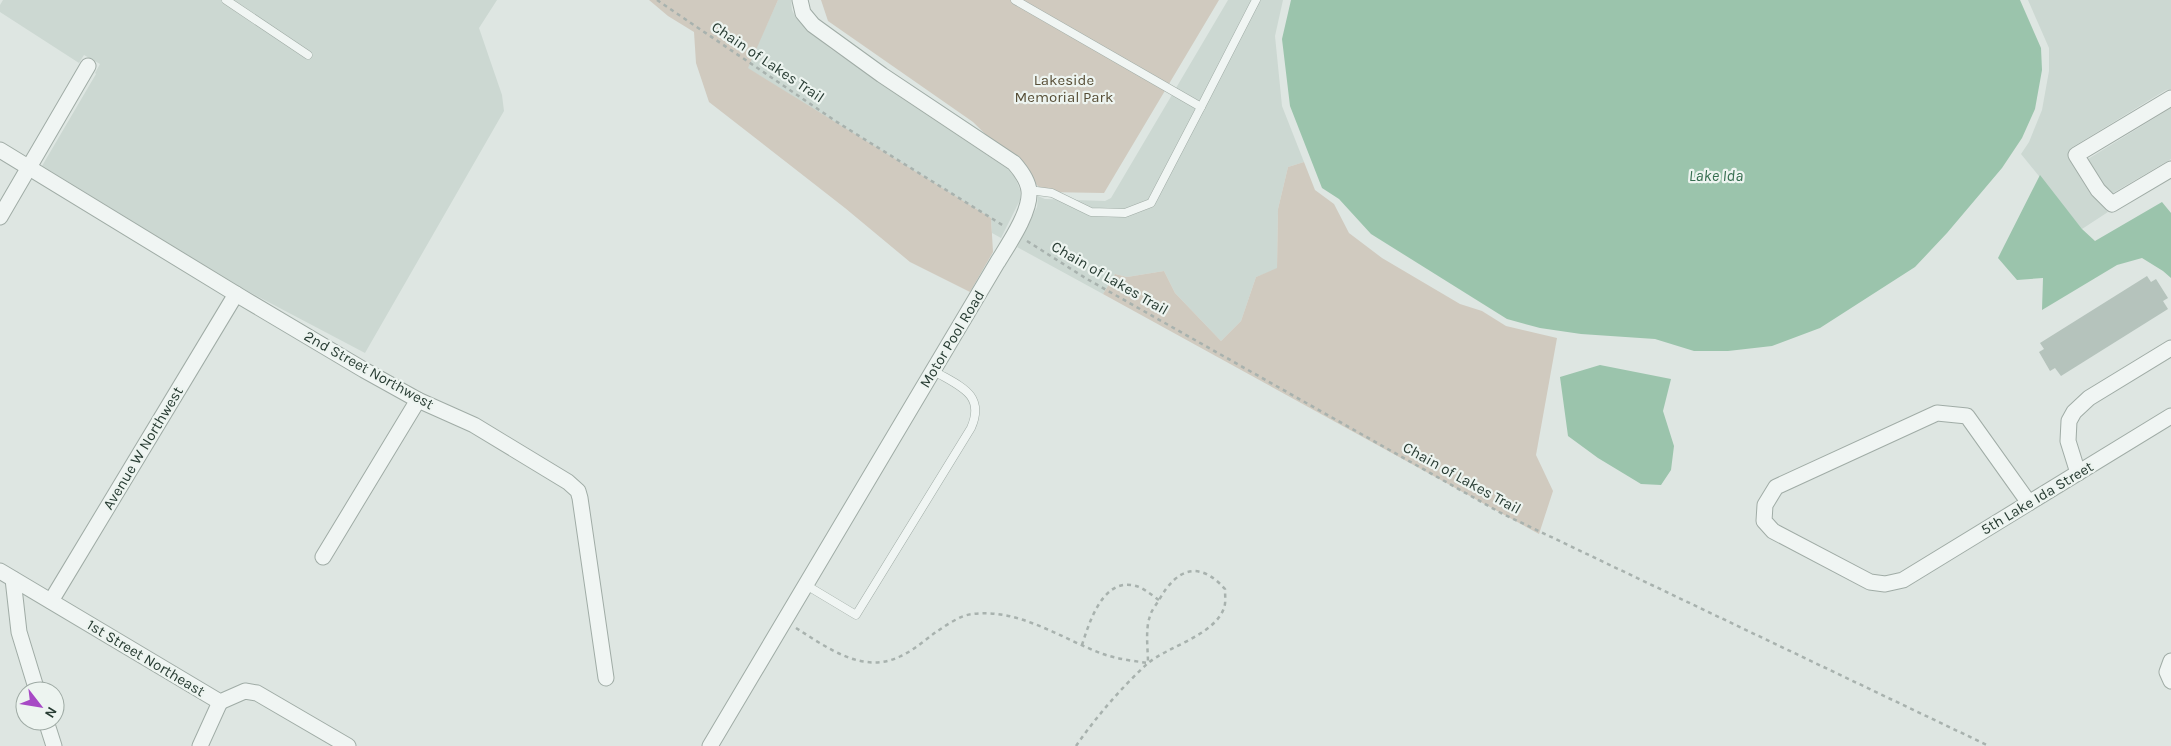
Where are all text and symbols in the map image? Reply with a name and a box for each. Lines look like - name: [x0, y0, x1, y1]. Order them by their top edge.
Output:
- street label: Chain of Lakes Trail: [708, 18, 828, 106]
- park label: Lakeside Memorial Park: [1015, 71, 1113, 106]
- water label: Lake Ida: [1689, 166, 1743, 185]
- street label: Chain of Lakes Trail: [1048, 237, 1172, 319]
- street label: Motor Pool Road: [916, 287, 988, 391]
- street label: 2nd Street Northwest: [301, 327, 437, 413]
- street label: Avenue W Northwest: [99, 383, 187, 513]
- street label: Chain of Lakes Trail: [1400, 438, 1524, 518]
- street label: 5th Lake Ida Street: [1978, 457, 2097, 539]
- street label: 1st Street Northeast: [84, 616, 209, 701]
- north arrow: [15, 681, 65, 731]
- text: N: [41, 704, 61, 721]

